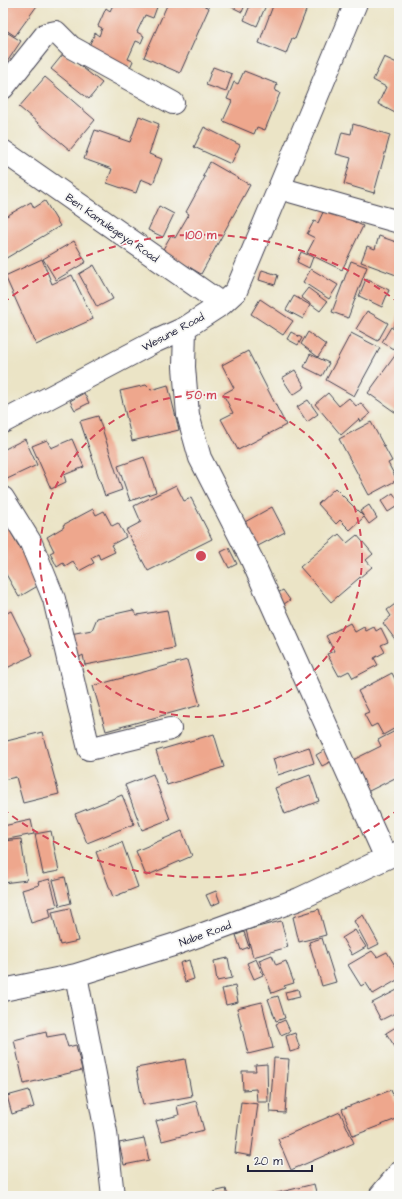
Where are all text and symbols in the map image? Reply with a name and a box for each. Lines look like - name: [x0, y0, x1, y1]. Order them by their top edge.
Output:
- street label: Ben Kamulegeya Road: [62, 190, 162, 267]
- text: 100 m: [186, 227, 217, 244]
- street label: Wesune Road: [139, 309, 207, 355]
- text: 50 m: [186, 387, 217, 404]
- centre of rings: [194, 549, 208, 563]
- street label: Nabe Road: [177, 918, 233, 950]
- scale bar: [248, 1147, 312, 1173]
- text: 20 m: [254, 1153, 283, 1170]

